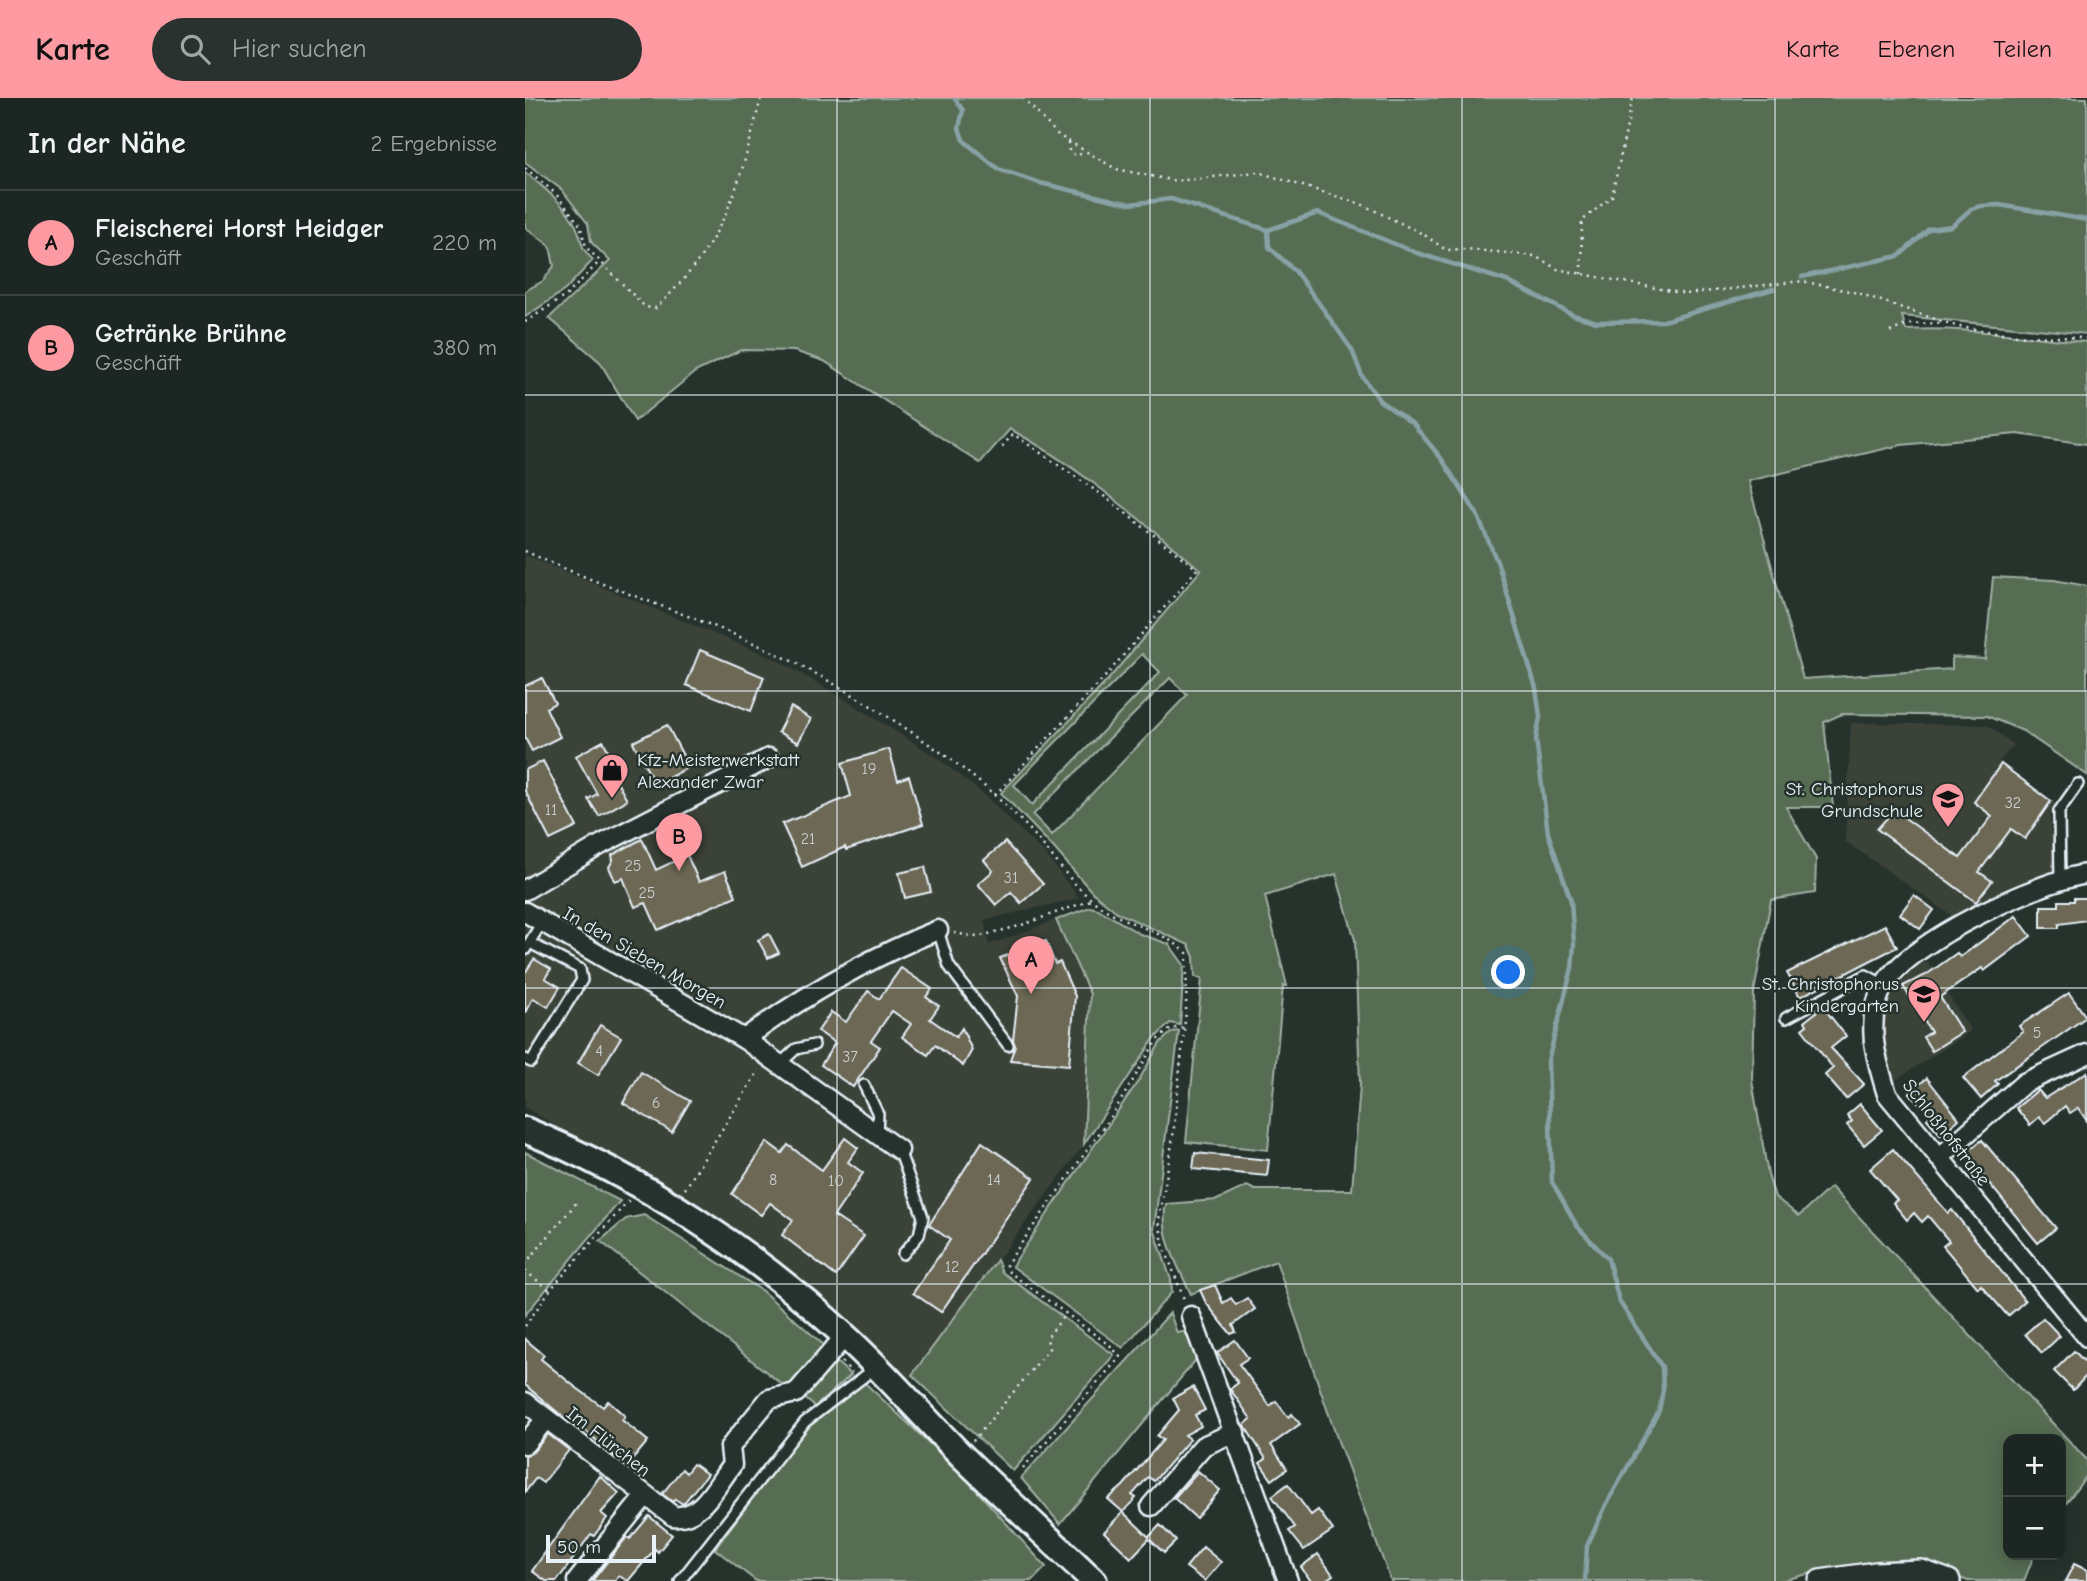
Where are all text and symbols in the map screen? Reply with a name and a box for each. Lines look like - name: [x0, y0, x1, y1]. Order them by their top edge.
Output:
- search box: [152, 18, 642, 81]
- text: Karte: [35, 30, 110, 68]
- icon: search: [176, 30, 214, 68]
- text: Hier suchen: [232, 34, 367, 64]
- text: Karte: [1786, 35, 1839, 63]
- text: Ebenen: [1877, 35, 1955, 63]
- text: Teilen: [1993, 35, 2052, 63]
- text: In der Nähe: [28, 126, 186, 161]
- text: 2 Ergebnisse: [370, 130, 497, 157]
- text: Fleischerei Horst Heidger: [95, 214, 383, 244]
- text: A: [45, 229, 57, 256]
- text: 220 m: [432, 229, 497, 256]
- text: Geschäft: [95, 244, 181, 271]
- text: Getränke Brühne: [95, 319, 286, 349]
- text: B: [44, 334, 58, 361]
- text: 380 m: [433, 334, 497, 361]
- text: Geschäft: [95, 349, 181, 376]
- place label: Kfz-Meisterwerkstatt Alexander Zwar: [637, 749, 800, 793]
- shop icon: Kfz-Meisterwerkstatt Alexander Zwar: [593, 751, 631, 800]
- house number: 19: [862, 760, 876, 778]
- place label: St. Christophorus Grundschule: [1786, 778, 1923, 822]
- school or university icon: St. Christophorus Grundschule: [1929, 780, 1967, 829]
- house number: 32: [2005, 794, 2021, 812]
- house number: 11: [545, 801, 557, 819]
- pin: B: [656, 813, 702, 871]
- house number: 21: [801, 830, 815, 848]
- house number: 25: [624, 857, 642, 875]
- house number: 31: [1004, 869, 1018, 887]
- house number: 25: [638, 884, 656, 902]
- street label: In den Sieben Morgen: [559, 902, 730, 1014]
- pin: A: [1008, 936, 1054, 994]
- your location: [1491, 955, 1525, 989]
- place label: St. Christophorus Kindergarten: [1762, 973, 1899, 1017]
- school or university icon: St. Christophorus Kindergarten: [1905, 975, 1943, 1024]
- house number: 5: [2033, 1024, 2041, 1042]
- house number: 4: [595, 1042, 603, 1060]
- house number: 37: [842, 1048, 858, 1066]
- street label: Schloßhofstraße: [1898, 1075, 1995, 1190]
- house number: 6: [652, 1094, 660, 1112]
- house number: 8: [769, 1171, 777, 1189]
- house number: 14: [987, 1171, 1001, 1189]
- house number: 10: [828, 1172, 844, 1190]
- house number: 12: [945, 1258, 959, 1276]
- street label: Im Flürchen: [562, 1402, 655, 1481]
- map controls: [2003, 1434, 2066, 1560]
- button: +: [2003, 1434, 2066, 1497]
- button: −: [2003, 1497, 2066, 1560]
- scale bar: [546, 1532, 656, 1564]
- text: 50 m: [557, 1536, 601, 1558]

